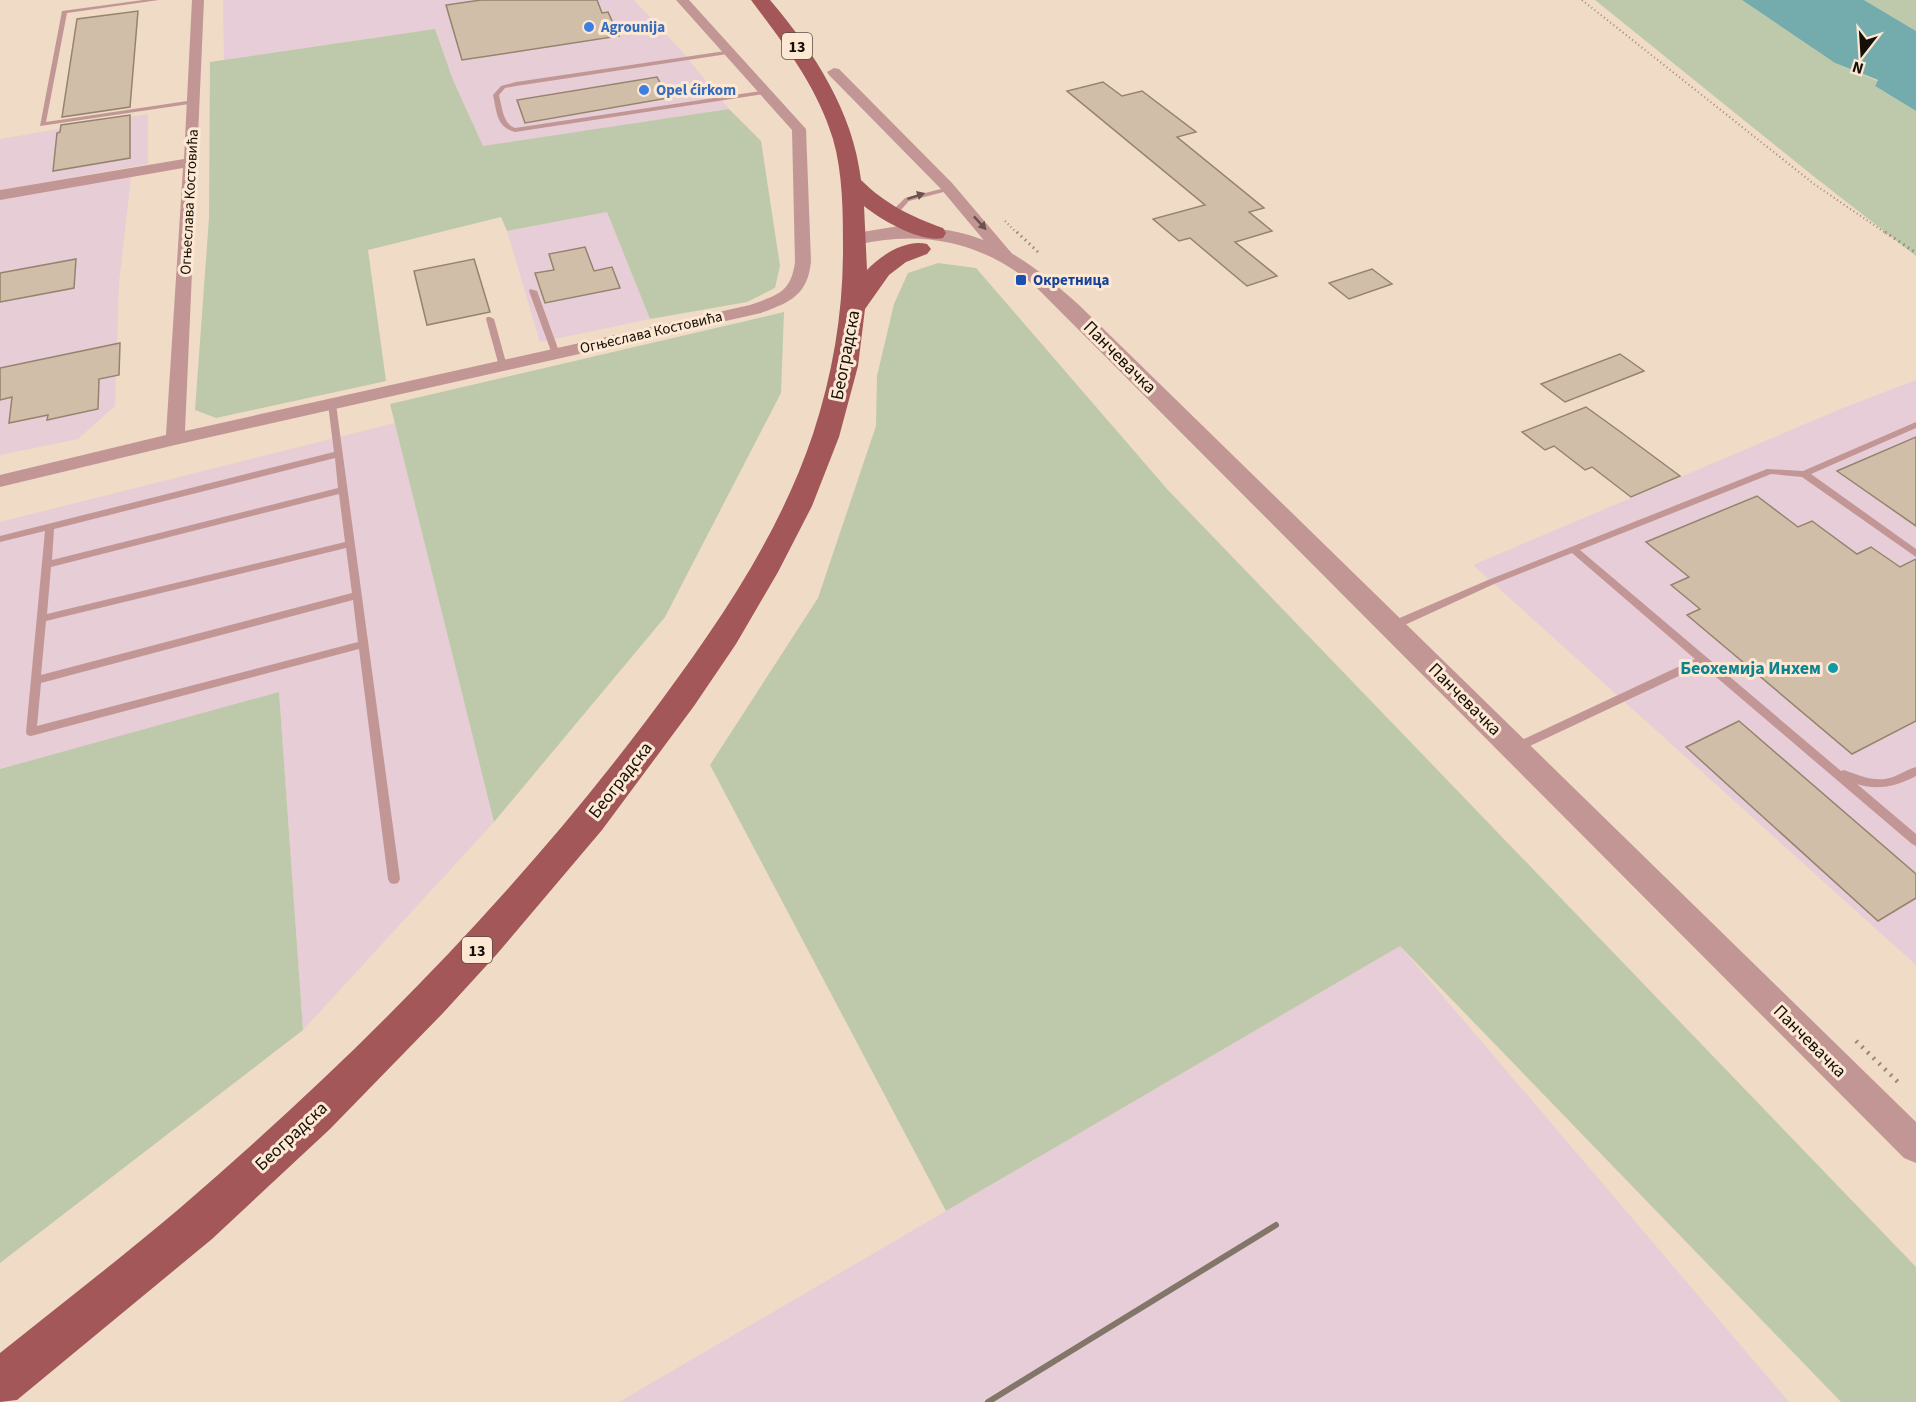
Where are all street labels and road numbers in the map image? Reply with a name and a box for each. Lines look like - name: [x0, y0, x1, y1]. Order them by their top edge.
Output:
- road number: 13: [782, 33, 812, 59]
- street label: Огњеслава Костовића: [175, 129, 204, 275]
- street label: Огњеслава Костовића: [578, 306, 724, 359]
- street label: Београдска: [825, 308, 866, 402]
- street label: Панчевачка: [1078, 315, 1162, 399]
- street label: Панчевачка: [1423, 657, 1507, 741]
- street label: Београдска: [583, 737, 658, 824]
- road number: 13: [462, 937, 492, 963]
- street label: Панчевачка: [1768, 999, 1852, 1083]
- street label: Београдска: [250, 1096, 333, 1177]

